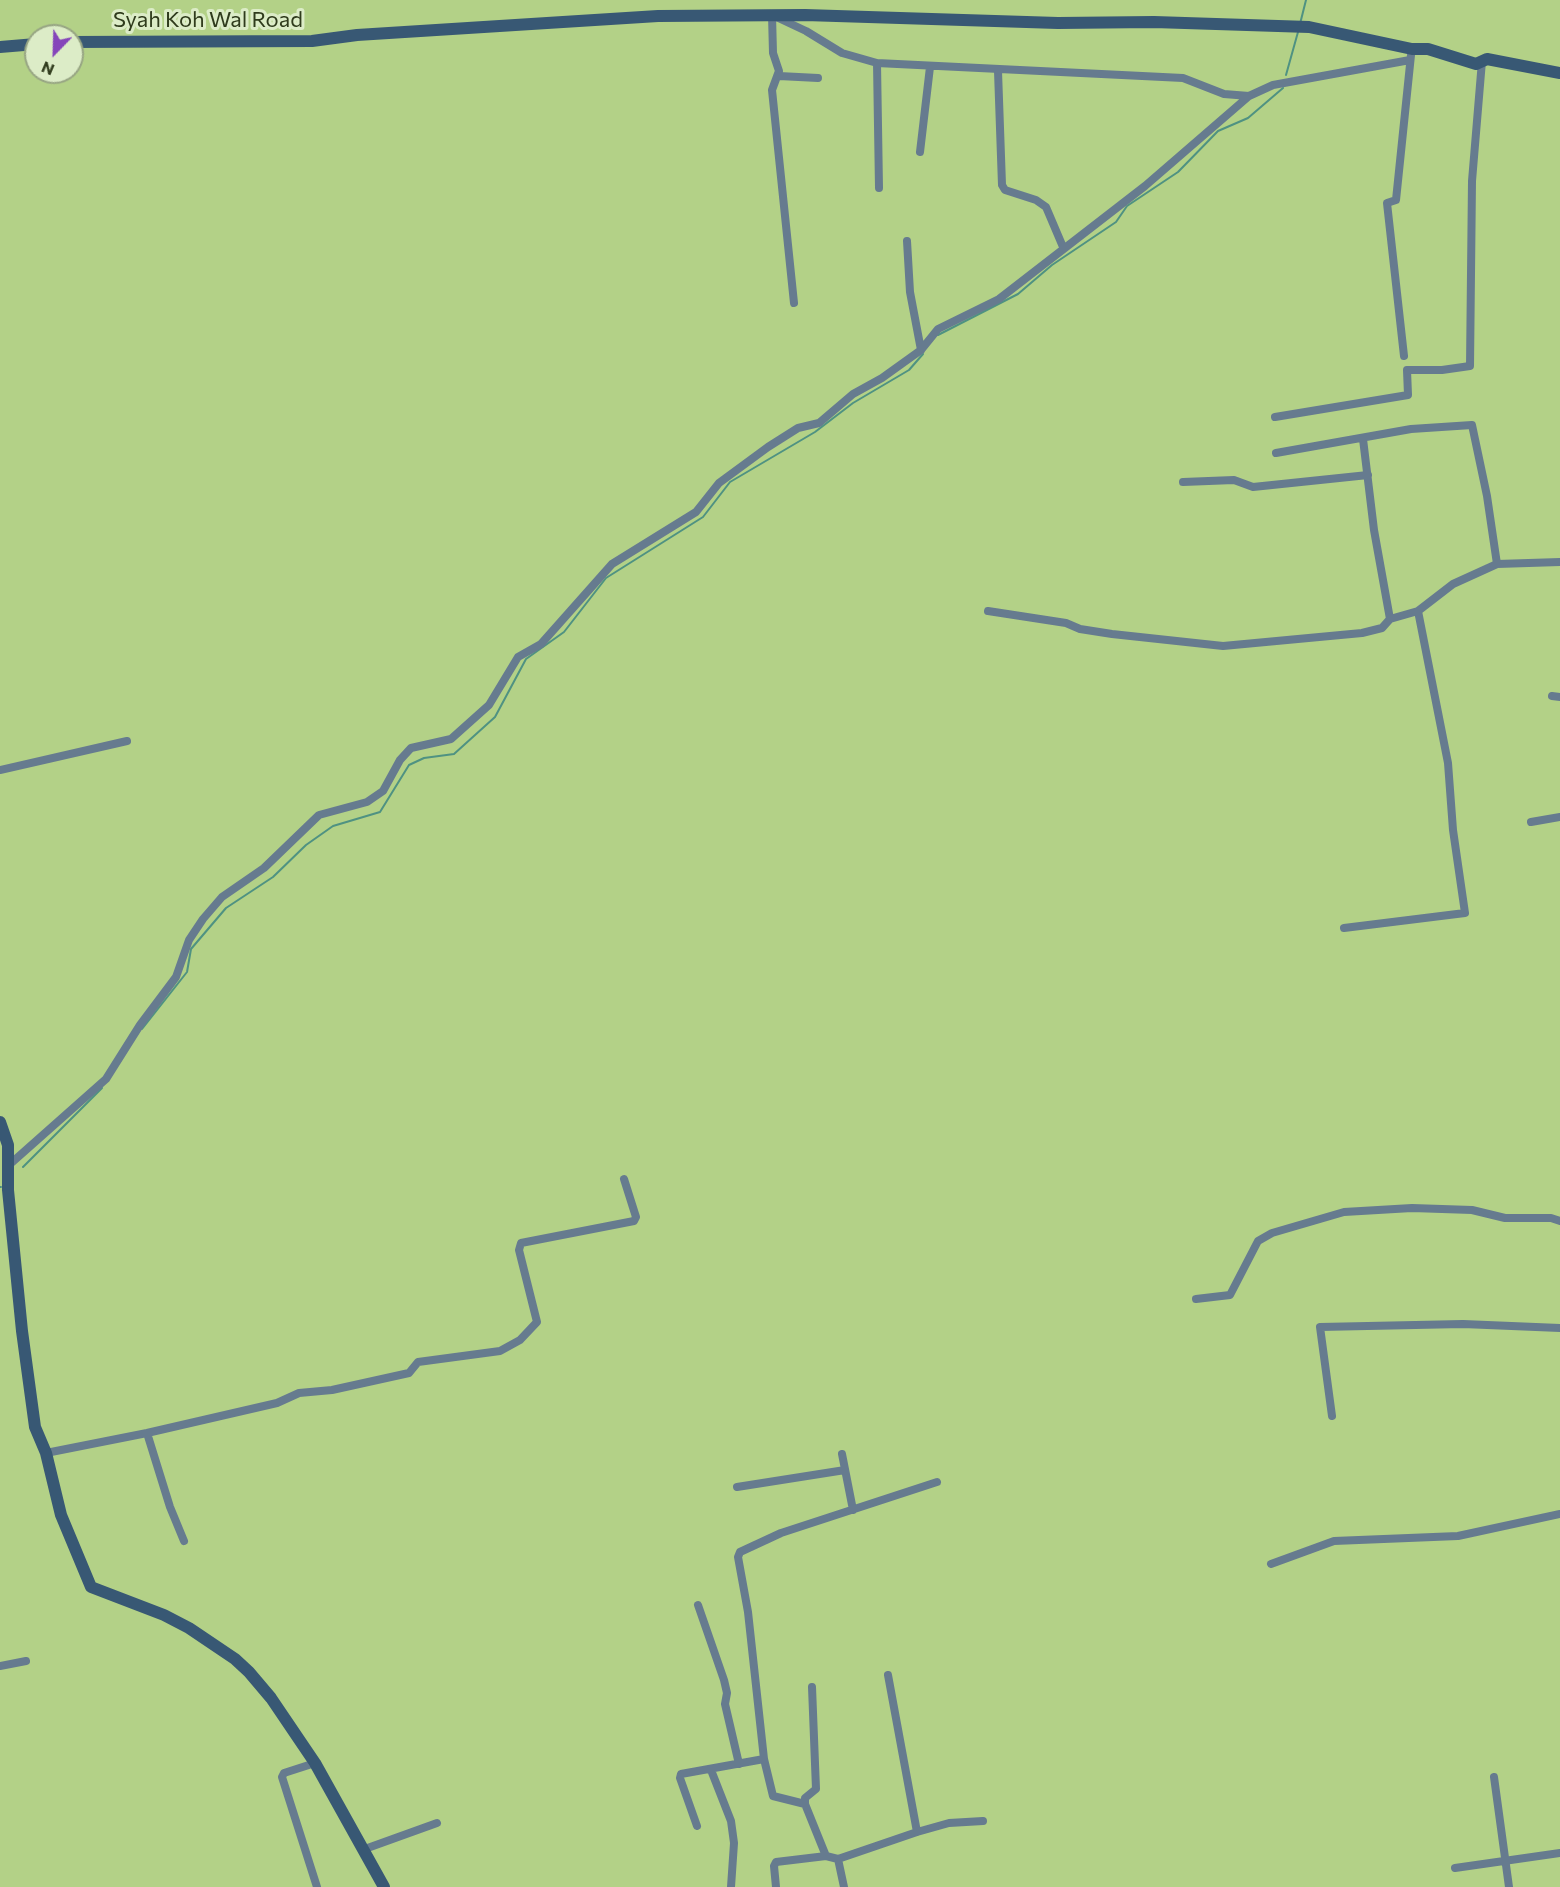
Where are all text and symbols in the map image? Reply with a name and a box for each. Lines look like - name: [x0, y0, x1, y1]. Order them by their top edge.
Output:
- street label: Syah Koh Wal Road: [113, 7, 303, 33]
- north arrow: [24, 24, 84, 84]
- text: N: [38, 58, 57, 80]

